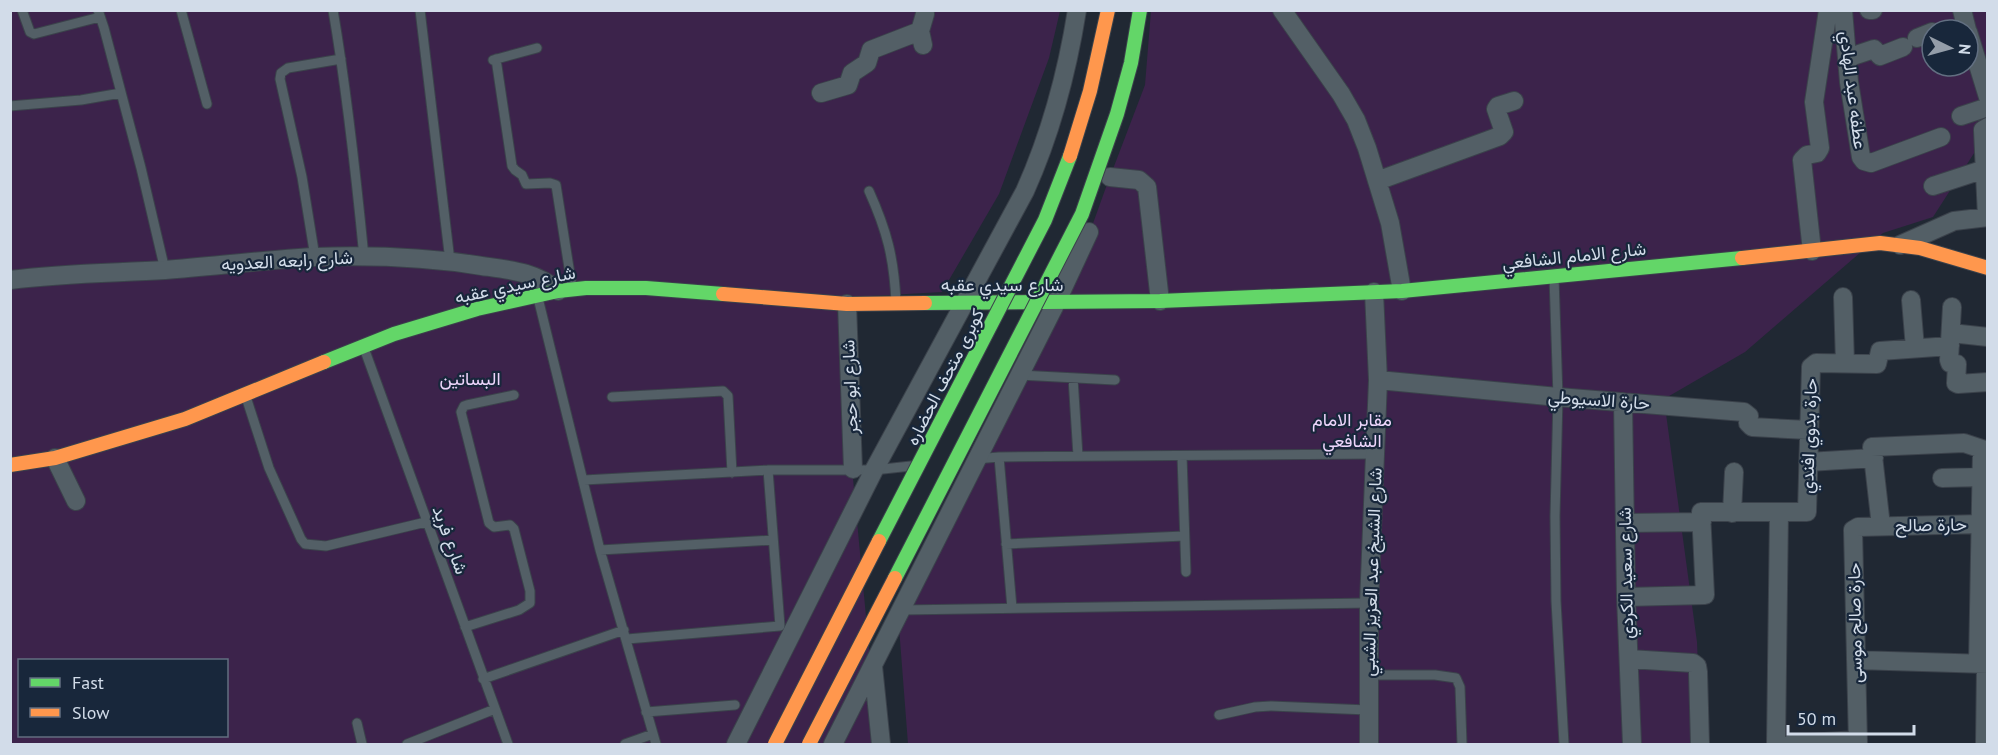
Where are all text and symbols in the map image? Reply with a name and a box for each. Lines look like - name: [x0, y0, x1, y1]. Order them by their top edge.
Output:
- north arrow: [1920, 18, 1980, 78]
- street label: عطفه عبد الهادي: [1831, 29, 1872, 151]
- text: N: [1955, 43, 1975, 55]
- street label: شارع الامام الشافعي: [1501, 237, 1648, 278]
- street label: شارع رابعه العدويه: [220, 246, 354, 276]
- street label: شارع سيدي عقبه: [452, 261, 578, 312]
- street label: شارع سيدي عقبه: [941, 273, 1063, 300]
- street label: كوبرى متحف الحضاره: [900, 304, 989, 449]
- street label: شارع ابو حجر: [836, 339, 864, 436]
- park label: البساتين: [439, 367, 501, 390]
- street label: حارة بدوي افندي: [1795, 378, 1826, 494]
- street label: حارة الاسيوطي: [1547, 384, 1651, 419]
- park label: مقابر الامام الشافعي: [1312, 408, 1392, 456]
- street label: شارع الشيخ عبد العزيز الشبي: [1356, 467, 1391, 677]
- street label: شارع فريد: [427, 502, 473, 578]
- street label: شارع سعيد الكردي: [1613, 507, 1642, 639]
- street label: حارة صالح: [1895, 512, 1967, 538]
- street label: حارة صالح موسى: [1842, 563, 1868, 683]
- legend: [18, 659, 228, 737]
- text: Fast: [72, 671, 104, 694]
- scale bar: [1788, 698, 1914, 736]
- text: Slow: [72, 701, 110, 724]
- text: 50 m: [1797, 707, 1836, 730]

